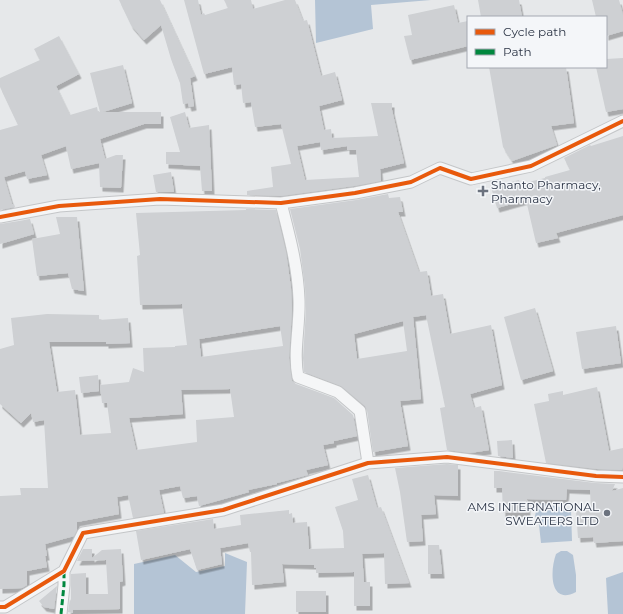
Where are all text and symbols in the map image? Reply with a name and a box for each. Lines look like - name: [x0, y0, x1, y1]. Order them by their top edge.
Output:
- legend: [467, 16, 607, 68]
- text: Cycle path: [503, 24, 566, 39]
- text: Path: [503, 44, 532, 59]
- place label: Shanto Pharmacy, Pharmacy: [491, 177, 601, 206]
- marker: Shanto Pharmacy, Pharmacy: [478, 186, 488, 196]
- place label: AMS INTERNATIONAL SWEATERS LTD: [467, 499, 599, 528]
- marker: AMS INTERNATIONAL SWEATERS LTD: [602, 508, 612, 518]

